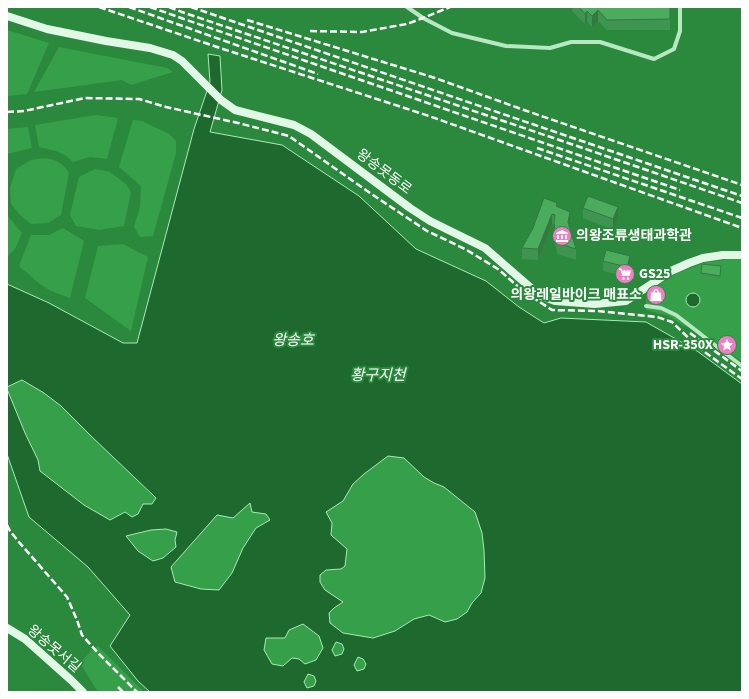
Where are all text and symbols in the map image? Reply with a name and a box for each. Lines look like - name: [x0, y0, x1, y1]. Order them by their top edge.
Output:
- street label: 왕송못동로: [352, 145, 416, 199]
- museum icon: 의왕조류생태과학관: [551, 225, 573, 247]
- place label: 의왕조류생태과학관: [576, 226, 692, 246]
- supermarket icon: GS25: [614, 263, 636, 285]
- place label: GS25: [639, 264, 671, 284]
- shop icon: 의왕레일바이크 매표소: [645, 284, 667, 306]
- place label: 의왕레일바이크 매표소: [510, 285, 642, 305]
- water label: 왕송호: [272, 330, 315, 351]
- place icon: HSR-350X: [716, 334, 738, 356]
- place label: HSR-350X: [653, 335, 713, 355]
- water label: 황구지천: [350, 365, 408, 386]
- street label: 왕송못서길: [23, 621, 85, 677]

